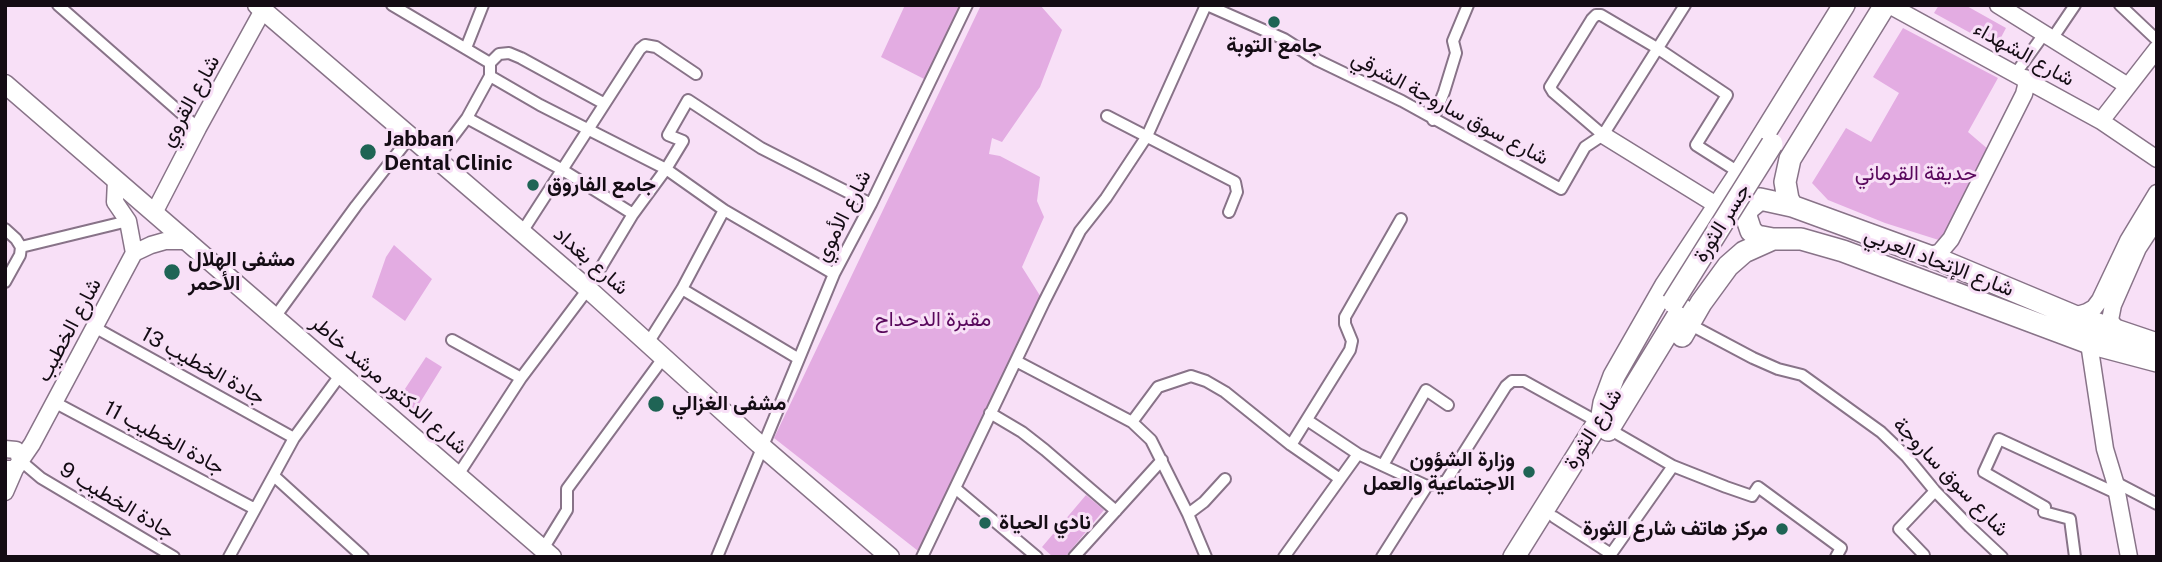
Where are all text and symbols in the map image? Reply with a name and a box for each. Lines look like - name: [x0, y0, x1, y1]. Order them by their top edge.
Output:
- marker: جامع التوبة: [1266, 14, 1282, 30]
- street label: شارع الشهداء: [1969, 16, 2079, 92]
- place label: جامع التوبة: [1226, 33, 1322, 59]
- street label: شارع سوق ساروجة الشرقي: [1347, 45, 1553, 171]
- street label: شارع القروي: [155, 51, 225, 151]
- place label: Jabban Dental Clinic: [384, 127, 513, 177]
- marker: Jabban Dental Clinic: [358, 142, 378, 162]
- park label: حديقة القرماني: [1855, 161, 1977, 187]
- street label: شارع الأموي: [809, 166, 877, 266]
- place label: جامع الفاروق: [547, 172, 656, 198]
- marker: جامع الفاروق: [525, 177, 541, 193]
- street label: جسر الثورة: [1688, 179, 1756, 267]
- street label: شارع بغداد: [548, 221, 634, 301]
- street label: شارع الإتحاد العربي: [1861, 222, 2017, 302]
- place label: مشفى الهلال الأحمر: [188, 247, 295, 297]
- marker: مشفى الهلال الأحمر: [162, 262, 182, 282]
- street label: شارع الخطيب: [31, 274, 107, 386]
- park label: مقبرة الدحداح: [875, 307, 991, 333]
- street label: شارع الدكتور مرشد خاطر: [305, 310, 473, 460]
- street label: جادة الخطيب 13: [137, 322, 269, 410]
- street label: شارع الثورة: [1558, 384, 1628, 474]
- place label: مشفى الغزالي: [672, 391, 786, 417]
- marker: مشفى الغزالي: [646, 394, 666, 414]
- street label: جادة الخطيب 11: [99, 396, 229, 480]
- street label: شارع سوق ساروجة: [1888, 412, 2014, 542]
- place label: وزارة الشؤون الاجتماعية والعمل: [1363, 447, 1515, 497]
- street label: جادة الخطيب 9: [55, 457, 179, 545]
- marker: وزارة الشؤون الاجتماعية والعمل: [1521, 464, 1537, 480]
- place label: نادي الحياة: [999, 510, 1091, 536]
- marker: نادي الحياة: [977, 515, 993, 531]
- place label: مركز هاتف شارع الثورة: [1583, 516, 1768, 542]
- marker: مركز هاتف شارع الثورة: [1774, 521, 1790, 537]

